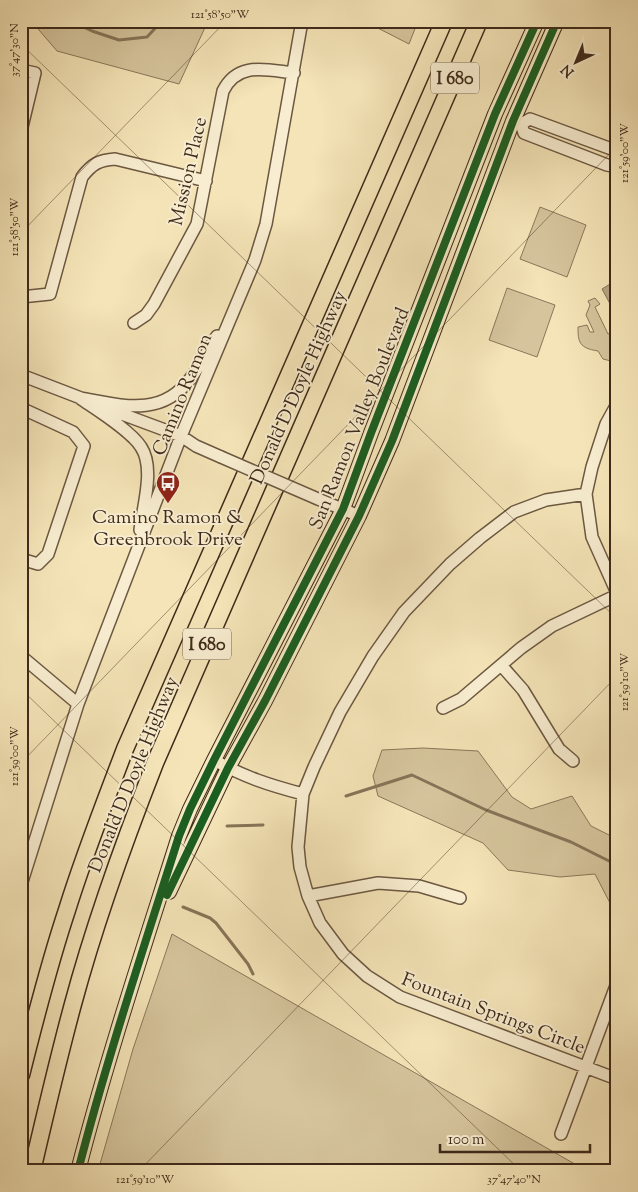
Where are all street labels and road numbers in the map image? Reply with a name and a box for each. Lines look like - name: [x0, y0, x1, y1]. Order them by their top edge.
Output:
- road number: I 680: [431, 62, 479, 94]
- street label: Mission Place: [164, 114, 215, 229]
- street label: Donald D Doyle Highway: [244, 286, 354, 489]
- street label: San Ramon Valley Boulevard: [303, 303, 417, 534]
- street label: Camino Ramon: [146, 330, 220, 460]
- road number: I 680: [183, 629, 231, 660]
- street label: Donald D Doyle Highway: [83, 672, 186, 877]
- street label: Fountain Springs Circle: [397, 967, 589, 1062]

